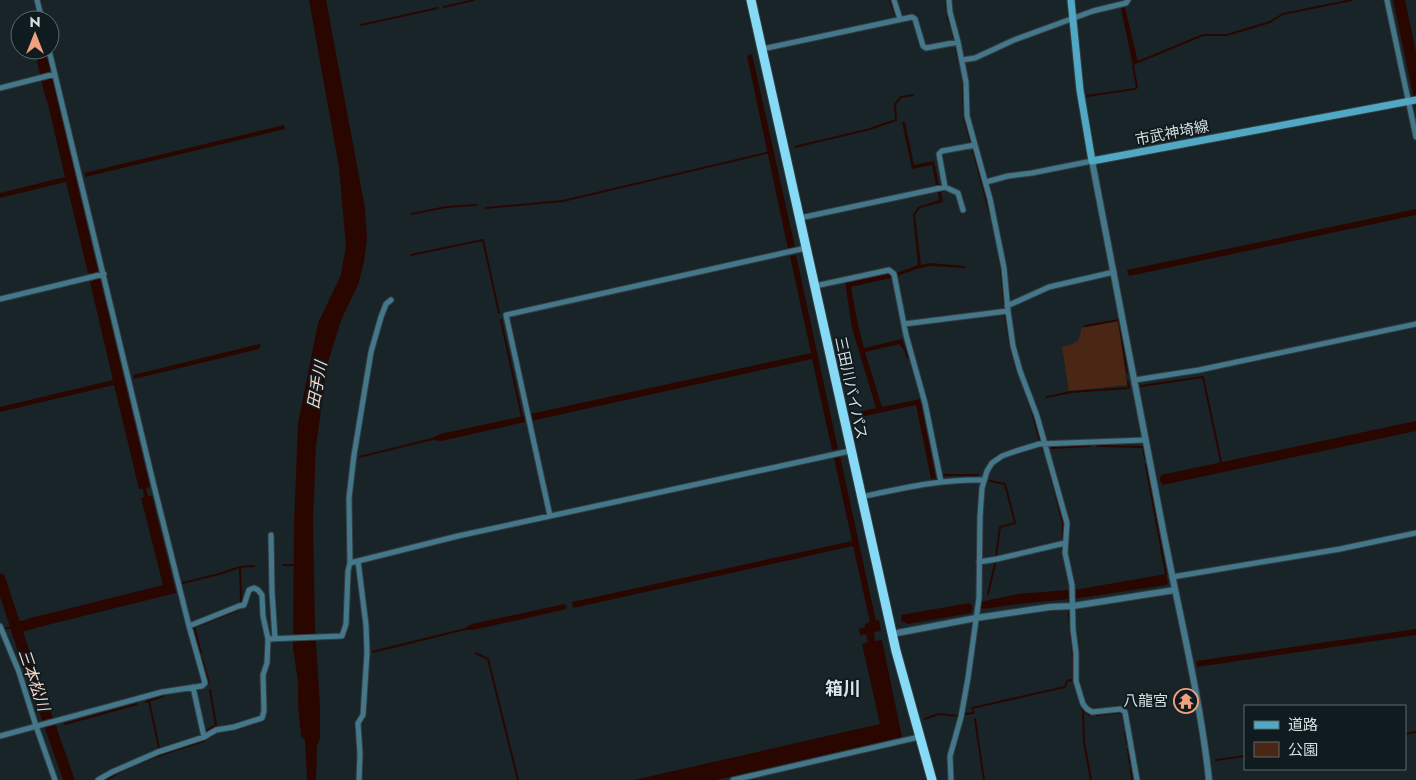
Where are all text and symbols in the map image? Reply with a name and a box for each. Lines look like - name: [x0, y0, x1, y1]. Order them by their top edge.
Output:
- north arrow: [10, 10, 60, 60]
- text: N: [29, 12, 41, 32]
- street label: 市武神埼線: [1133, 115, 1211, 151]
- street label: 三田川バイパス: [829, 335, 873, 441]
- water label: 田手川: [302, 357, 333, 411]
- water label: 三本松川: [13, 646, 56, 716]
- district label: 箱川: [825, 676, 861, 702]
- temple icon: 八龍宮: [1173, 688, 1199, 714]
- place label: 八龍宮: [1123, 690, 1168, 712]
- legend: [1244, 705, 1406, 770]
- text: 道路: [1288, 714, 1318, 736]
- text: 公園: [1288, 739, 1318, 761]

